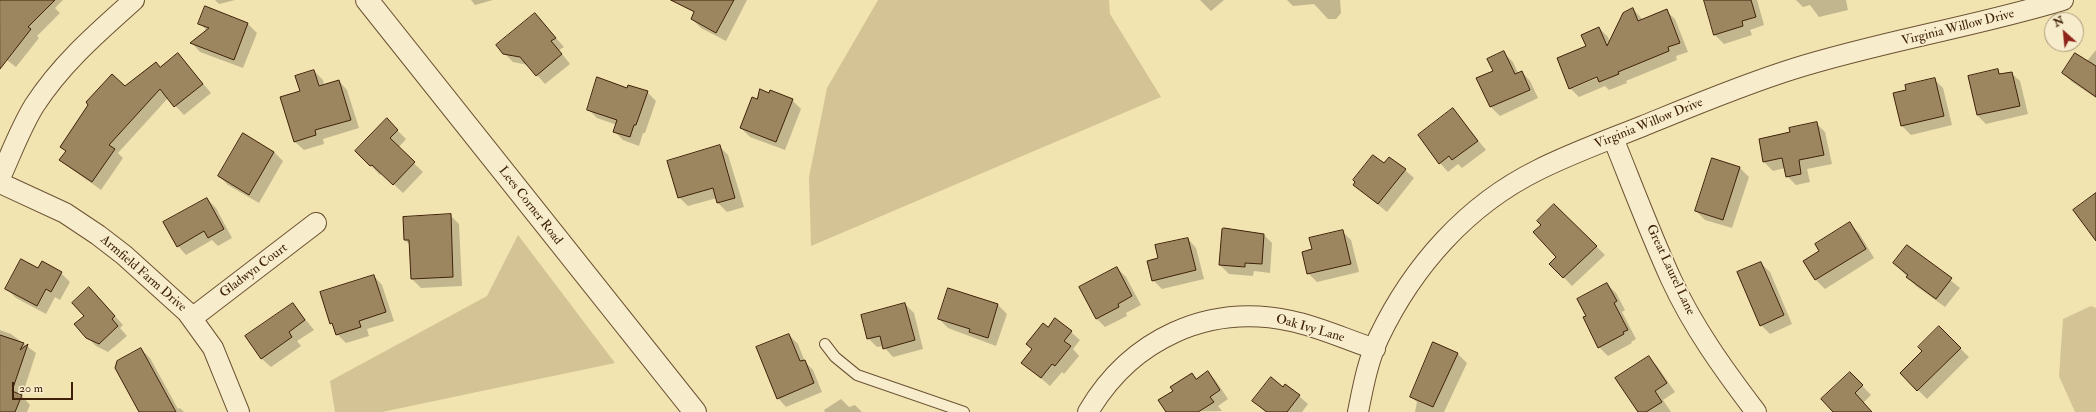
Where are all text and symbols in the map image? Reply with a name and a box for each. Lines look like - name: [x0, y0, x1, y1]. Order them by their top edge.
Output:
- street label: Virginia Willow Drive: [1900, 6, 2016, 50]
- north arrow: [2044, 12, 2084, 52]
- text: N: [2051, 14, 2066, 30]
- street label: Virginia Willow Drive: [1593, 95, 1705, 153]
- street label: Lees Corner Road: [495, 164, 565, 248]
- street label: Great Laurel Lane: [1642, 222, 1698, 318]
- street label: Armfield Farm Drive: [97, 232, 189, 316]
- street label: Gladwyn Court: [217, 240, 291, 302]
- street label: Oak Ivy Lane: [1274, 312, 1346, 346]
- scale bar: [14, 374, 75, 400]
- text: 20 m: [19, 381, 43, 396]

